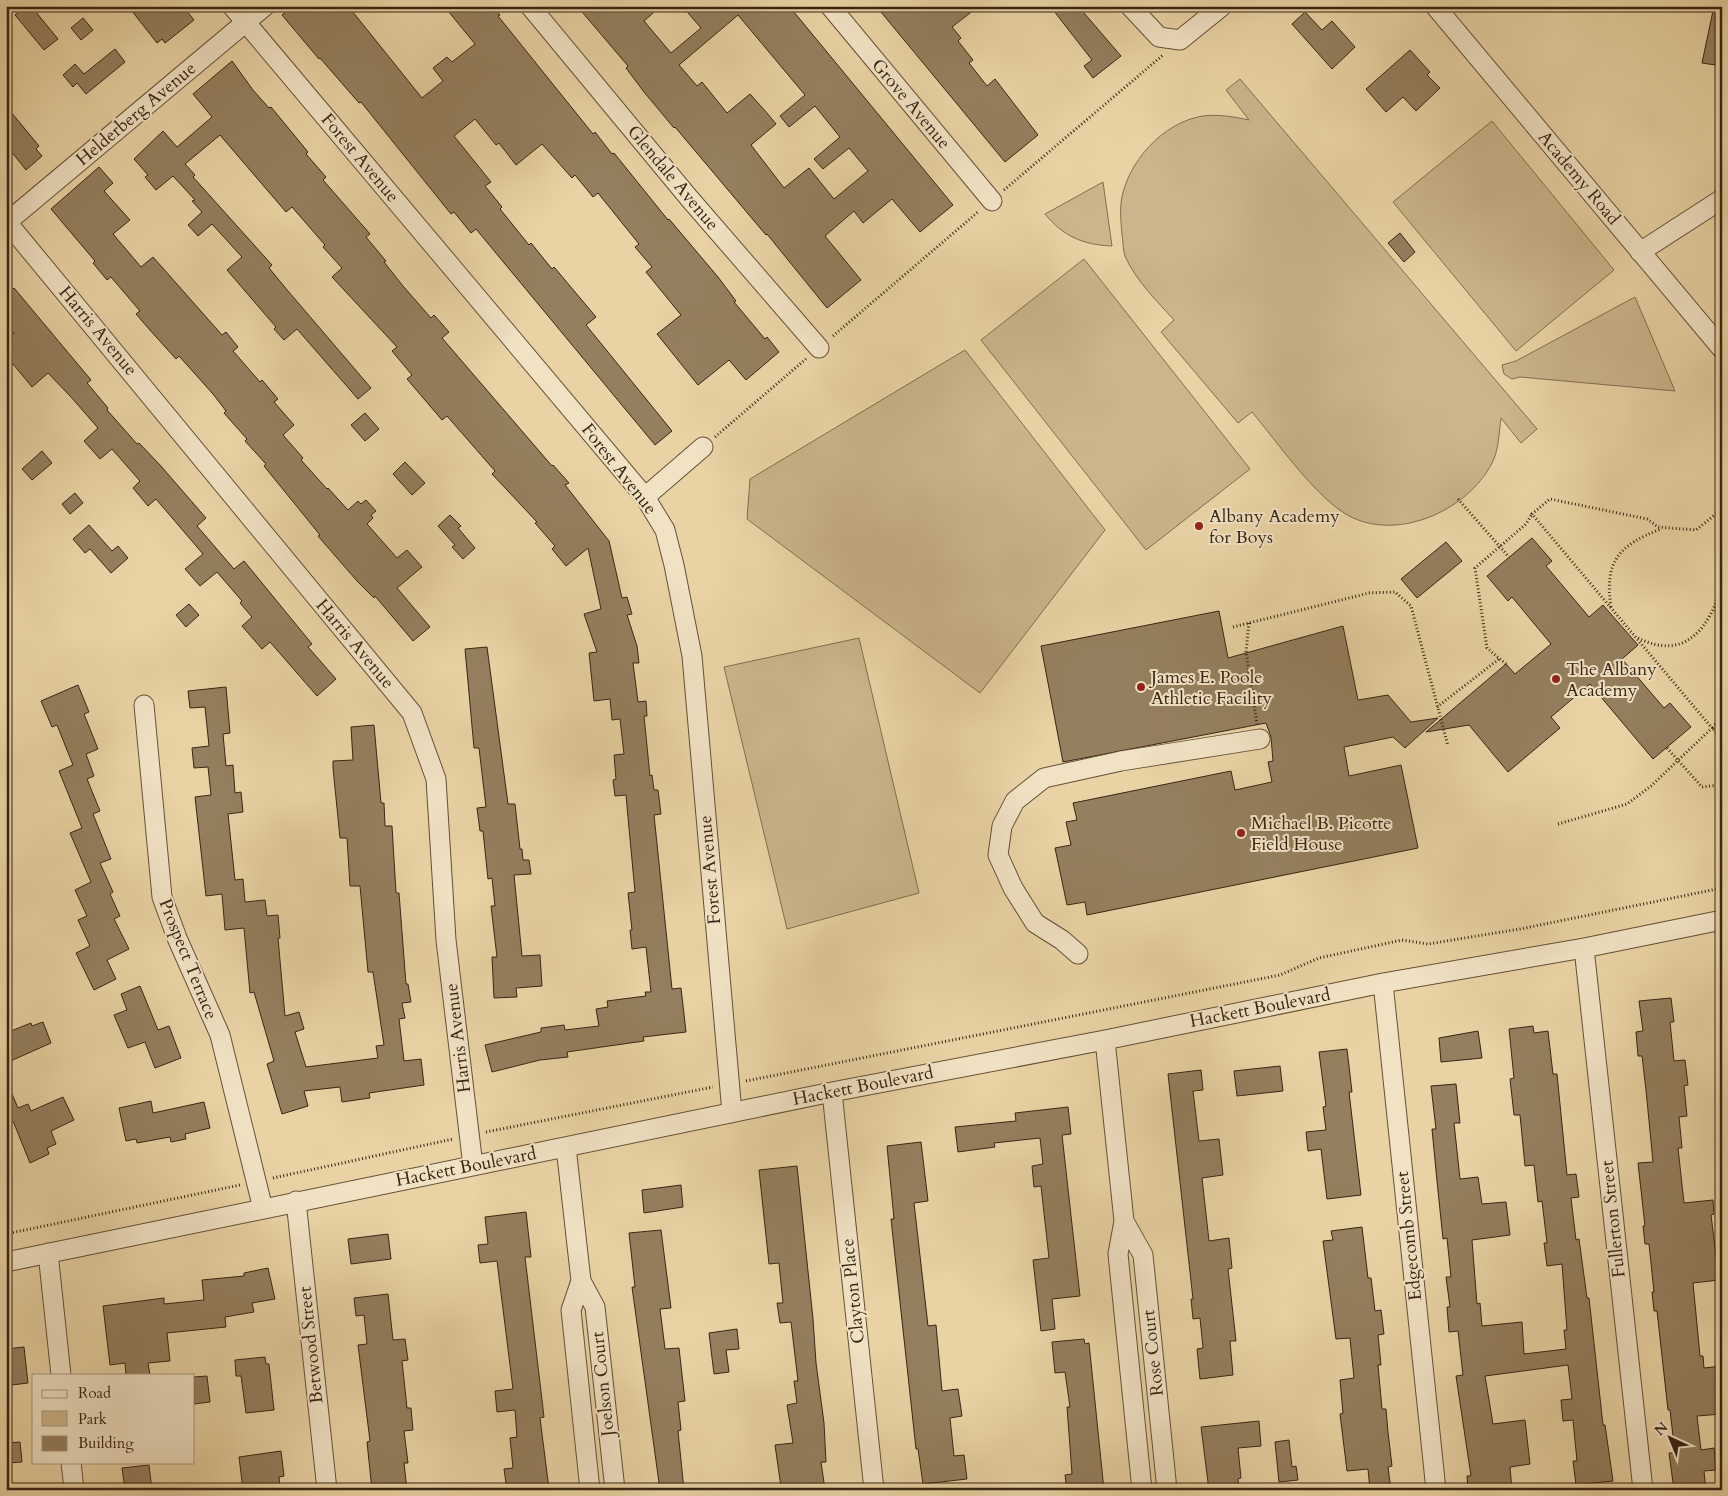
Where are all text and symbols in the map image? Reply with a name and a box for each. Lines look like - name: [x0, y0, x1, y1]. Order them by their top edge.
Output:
- street label: Grove Avenue: [866, 53, 956, 155]
- street label: Helderberg Avenue: [71, 56, 201, 172]
- street label: Forest Avenue: [315, 108, 405, 208]
- street label: Glendale Avenue: [621, 120, 725, 236]
- street label: Academy Road: [1532, 126, 1626, 231]
- street label: Harris Avenue: [53, 281, 143, 381]
- street label: Forest Avenue: [575, 418, 663, 520]
- place label: Albany Academy for Boys: [1209, 504, 1340, 550]
- marker: Albany Academy for Boys: [1193, 520, 1205, 532]
- street label: Harris Avenue: [310, 594, 400, 694]
- place label: The Albany Academy: [1566, 657, 1657, 703]
- place label: James E. Poole Athletic Facility: [1148, 665, 1273, 711]
- marker: The Albany Academy: [1550, 673, 1562, 685]
- marker: James E. Poole Athletic Facility: [1135, 681, 1147, 693]
- place label: Michael B. Picotte Field House: [1251, 811, 1391, 857]
- street label: Forest Avenue: [693, 814, 727, 926]
- marker: Michael B. Picotte Field House: [1235, 827, 1247, 839]
- street label: Prospect Terrace: [152, 895, 224, 1023]
- street label: Harris Avenue: [439, 982, 477, 1094]
- street label: Hackett Boulevard: [1188, 982, 1333, 1034]
- street label: Hackett Boulevard: [791, 1060, 936, 1112]
- street label: Hackett Boulevard: [394, 1141, 539, 1193]
- street label: Fullerton Street: [1594, 1159, 1632, 1279]
- street label: Edgecomb Street: [1390, 1170, 1428, 1302]
- street label: Clayton Place: [835, 1237, 871, 1345]
- street label: Betwood Street: [292, 1285, 330, 1405]
- street label: Rose Court: [1136, 1308, 1170, 1397]
- street label: Joelson Court: [585, 1330, 621, 1441]
- legend: [32, 1374, 195, 1464]
- text: Road: [78, 1383, 111, 1403]
- text: Park: [78, 1409, 107, 1429]
- north arrow: [1646, 1414, 1696, 1464]
- text: N: [1650, 1418, 1672, 1440]
- text: Building: [78, 1433, 134, 1453]

